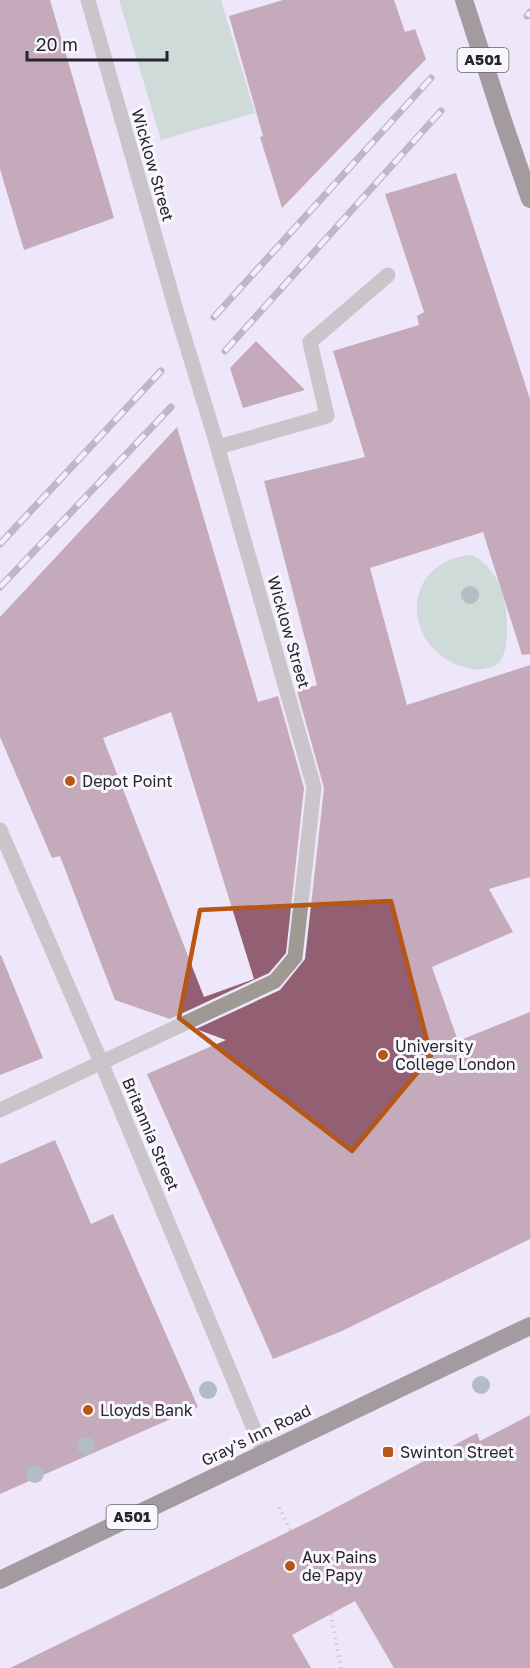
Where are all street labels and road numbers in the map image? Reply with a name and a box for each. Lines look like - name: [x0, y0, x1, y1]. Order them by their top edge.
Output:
- road number: A501: [458, 48, 508, 72]
- street label: Wicklow Street: [127, 106, 179, 224]
- street label: Wicklow Street: [263, 573, 315, 691]
- street label: Britannia Street: [118, 1074, 184, 1194]
- street label: Gray's Inn Road: [198, 1400, 314, 1470]
- road number: A501: [106, 1505, 158, 1529]

